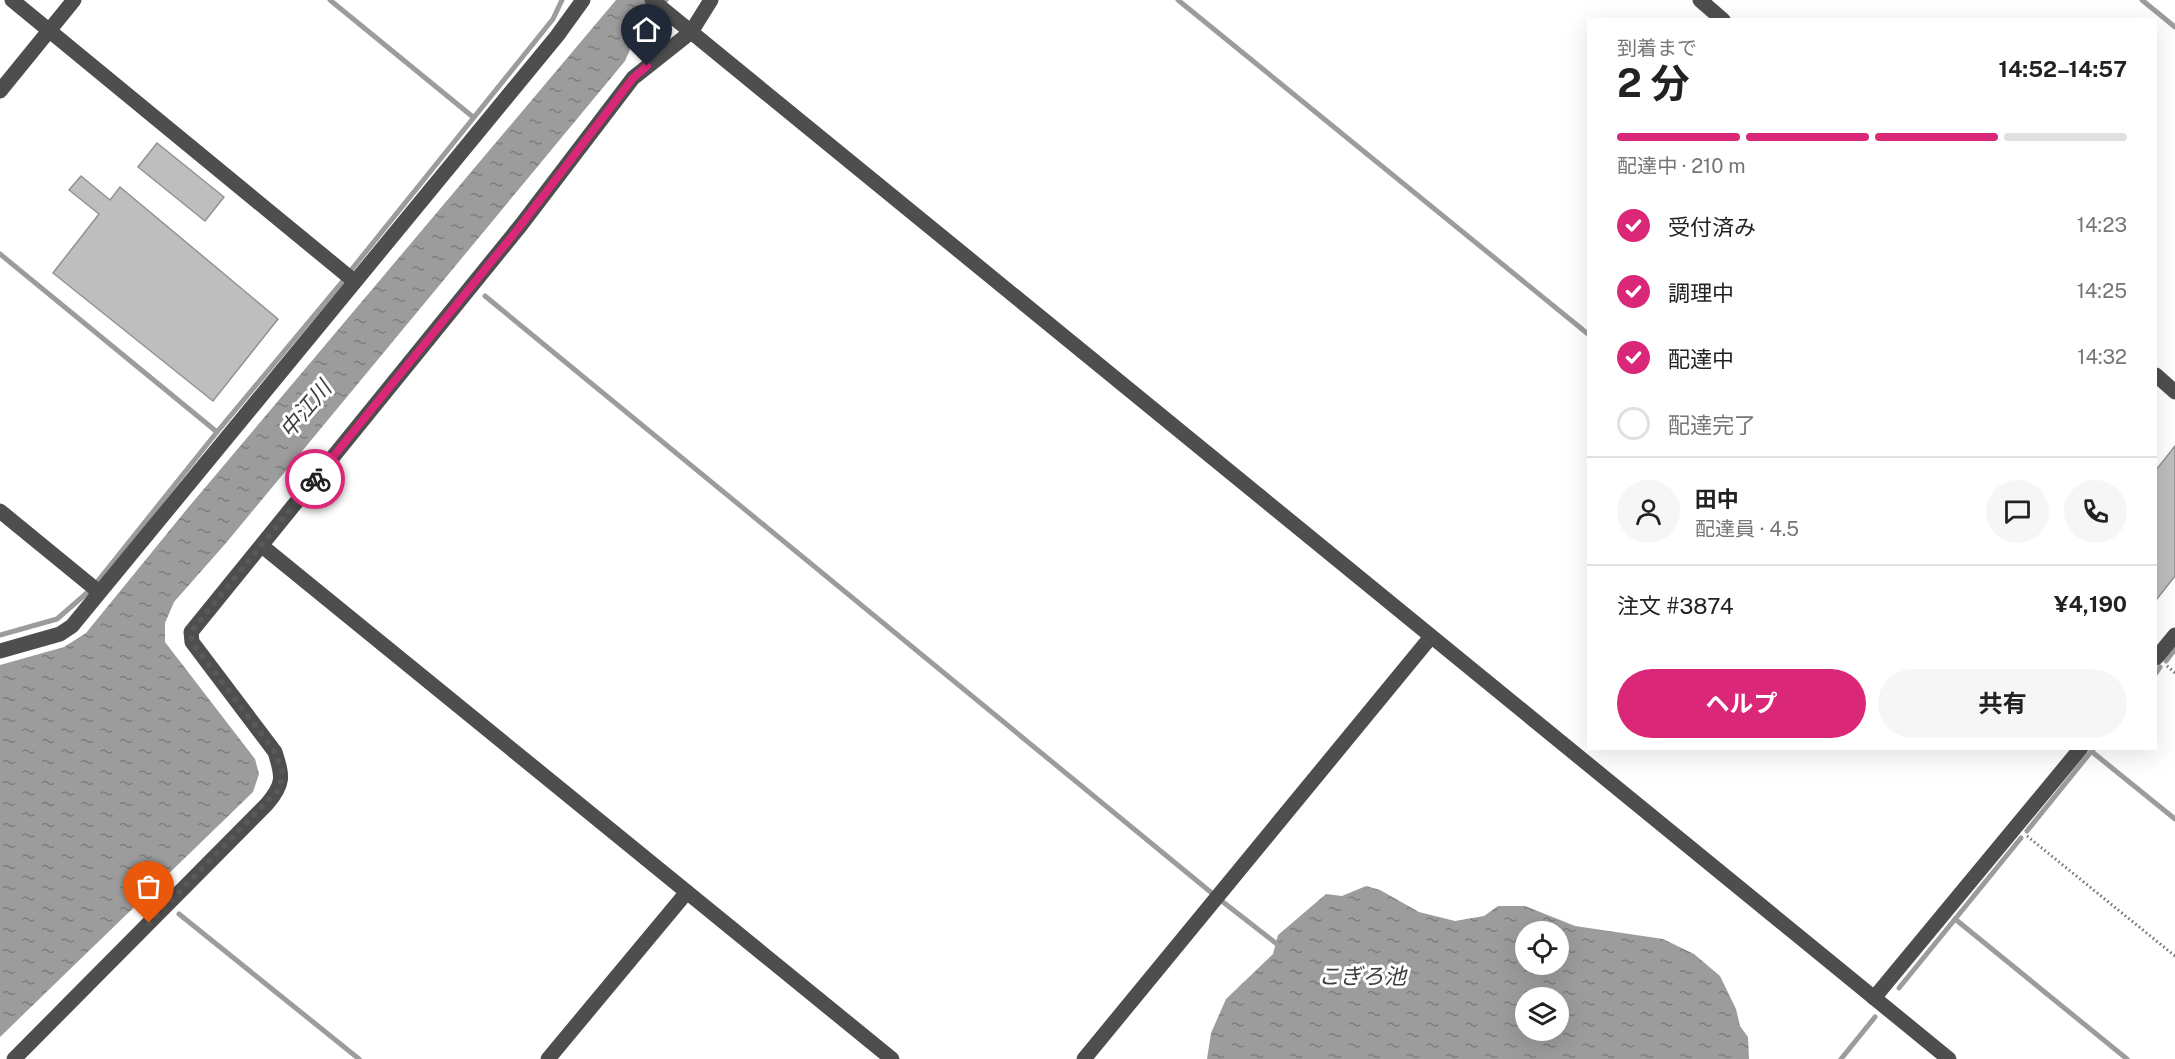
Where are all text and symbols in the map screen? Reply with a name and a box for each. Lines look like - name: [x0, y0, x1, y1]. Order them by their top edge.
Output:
- pin: [621, 4, 672, 66]
- icon: home: [630, 13, 663, 46]
- text: 到着まで: [1617, 36, 1697, 60]
- text: 14:52–14:57: [1998, 56, 2127, 82]
- text: 2 分: [1617, 60, 1690, 106]
- text: 配達中 · 210 m: [1617, 154, 1746, 178]
- icon: check: [1617, 209, 1650, 242]
- text: 14:23: [2077, 213, 2127, 237]
- text: 受付済み: [1668, 214, 1756, 240]
- icon: check: [1617, 275, 1650, 308]
- text: 14:25: [2077, 279, 2127, 303]
- text: 調理中: [1668, 280, 1734, 306]
- icon: check: [1617, 341, 1650, 374]
- text: 14:32: [2077, 345, 2127, 369]
- text: 配達中: [1668, 346, 1734, 372]
- water label: 中江川: [274, 374, 337, 443]
- text: 配達完了: [1668, 412, 1756, 438]
- courier: [285, 449, 345, 509]
- icon: bike: [299, 463, 332, 496]
- button: person: [1617, 480, 1680, 543]
- button: chat: [1986, 480, 2049, 543]
- button: phone: [2064, 480, 2127, 543]
- text: 田中: [1695, 486, 1739, 512]
- text: 配達員 · 4.5: [1695, 517, 1799, 541]
- text: ¥4,190: [2054, 591, 2127, 617]
- text: 注文 #3874: [1617, 593, 1734, 619]
- button: ヘルプ: [1617, 669, 1866, 738]
- button: 共有: [1878, 669, 2127, 738]
- pin: [123, 861, 174, 923]
- icon: bag: [132, 870, 165, 903]
- map controls: [1515, 921, 1569, 1041]
- button: locate: [1515, 921, 1569, 975]
- water label: こぎろ池: [1318, 963, 1408, 989]
- button: layers: [1515, 987, 1569, 1041]

